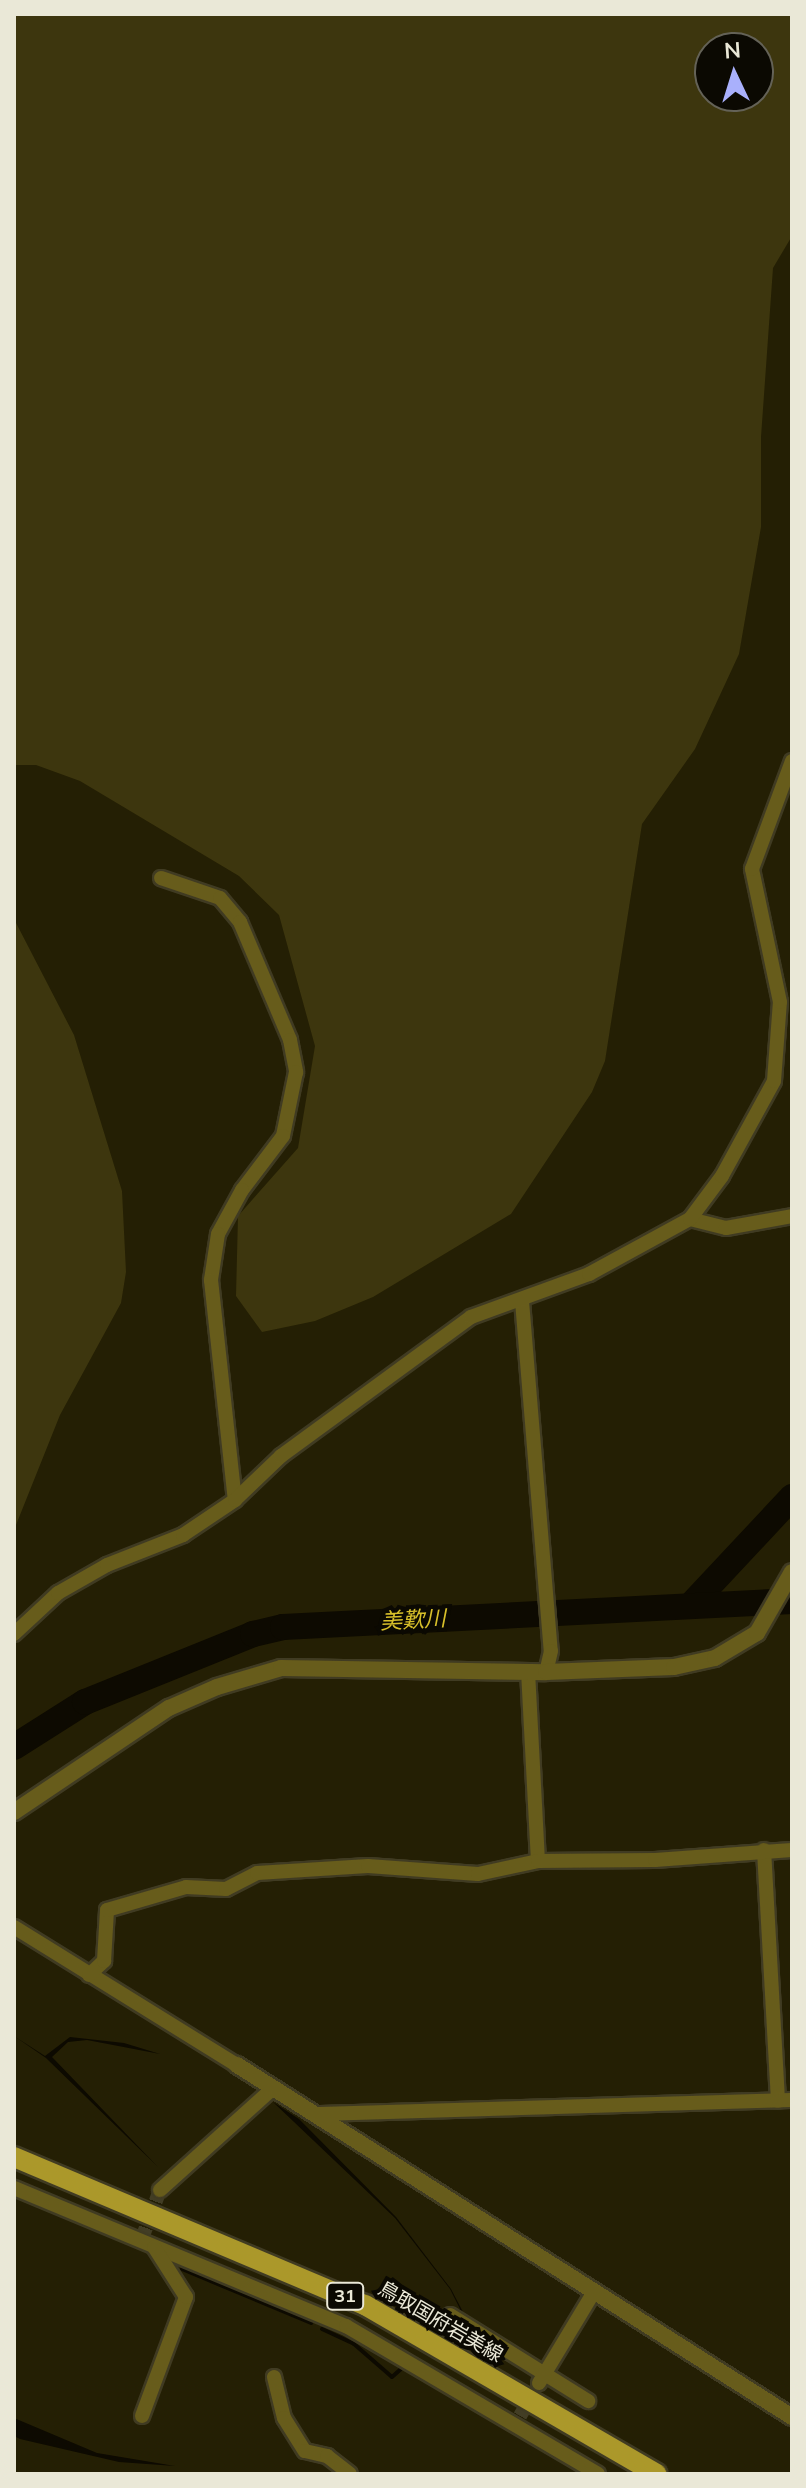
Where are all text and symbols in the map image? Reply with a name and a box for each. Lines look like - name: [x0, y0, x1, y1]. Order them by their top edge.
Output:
- north arrow: [694, 32, 774, 112]
- text: N: [723, 36, 742, 65]
- water label: 美歎川: [379, 1605, 447, 1635]
- street label: 鳥取国府岩美線: [374, 2276, 508, 2366]
- road number: 31: [325, 2282, 365, 2310]

